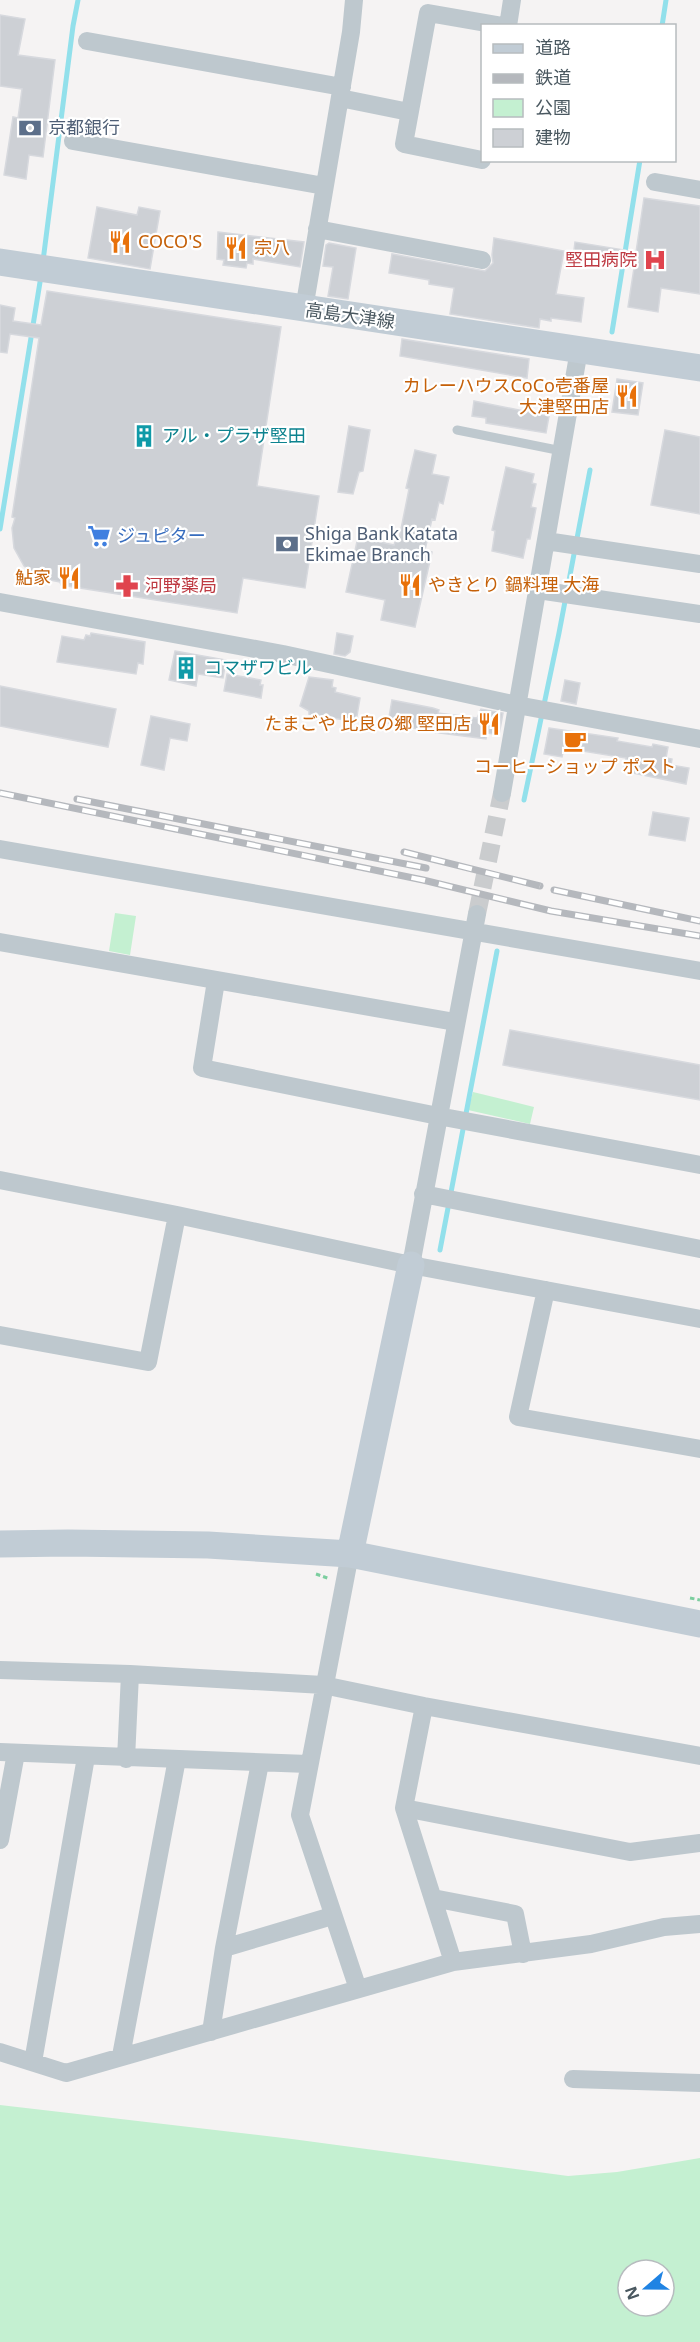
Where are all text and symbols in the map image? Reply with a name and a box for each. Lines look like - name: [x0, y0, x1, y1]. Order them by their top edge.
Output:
- legend: [481, 24, 676, 162]
- text: 道路: [535, 35, 571, 59]
- text: 鉄道: [535, 65, 571, 89]
- text: 公園: [535, 95, 571, 119]
- bank icon: 京都銀行: [17, 115, 43, 141]
- place label: 京都銀行: [48, 115, 120, 139]
- text: 建物: [535, 125, 571, 149]
- restaurant icon: COCO'S: [107, 229, 133, 255]
- place label: COCO'S: [138, 229, 202, 253]
- restaurant icon: 宗八: [223, 235, 249, 261]
- place label: 宗八: [254, 235, 290, 259]
- place label: 堅田病院: [565, 247, 637, 271]
- hospital icon: 堅田病院: [642, 247, 668, 273]
- street label: 高島大津線: [304, 297, 396, 333]
- place label: カレーハウスCoCo壱番屋 大津堅田店: [403, 373, 609, 418]
- restaurant icon: カレーハウスCoCo壱番屋 大津堅田店: [614, 383, 640, 409]
- building icon: アル・プラザ堅田: [131, 423, 157, 449]
- place label: アル・プラザ堅田: [162, 423, 306, 447]
- place label: Shiga Bank Katata Ekimae Branch: [305, 521, 458, 566]
- supermarket icon: ジュピター: [86, 523, 112, 549]
- place label: ジュピター: [117, 523, 206, 547]
- bank icon: Shiga Bank Katata Ekimae Branch: [274, 531, 300, 557]
- place label: 鮎家: [15, 565, 51, 589]
- restaurant icon: 鮎家: [56, 565, 82, 591]
- restaurant icon: やきとり 鍋料理 大海: [397, 572, 423, 598]
- place label: やきとり 鍋料理 大海: [428, 572, 599, 596]
- pharmacy icon: 河野薬局: [114, 573, 140, 599]
- place label: 河野薬局: [145, 573, 217, 597]
- building icon: コマザワビル: [173, 655, 199, 681]
- place label: コマザワビル: [204, 655, 312, 679]
- place label: たまごや 比良の郷 堅田店: [264, 711, 471, 735]
- restaurant icon: たまごや 比良の郷 堅田店: [476, 711, 502, 737]
- cafe icon: コーヒーショップ ポスト: [562, 728, 588, 754]
- place label: コーヒーショップ ポスト: [474, 754, 676, 778]
- north arrow: [616, 2258, 676, 2318]
- text: N: [619, 2283, 644, 2303]

